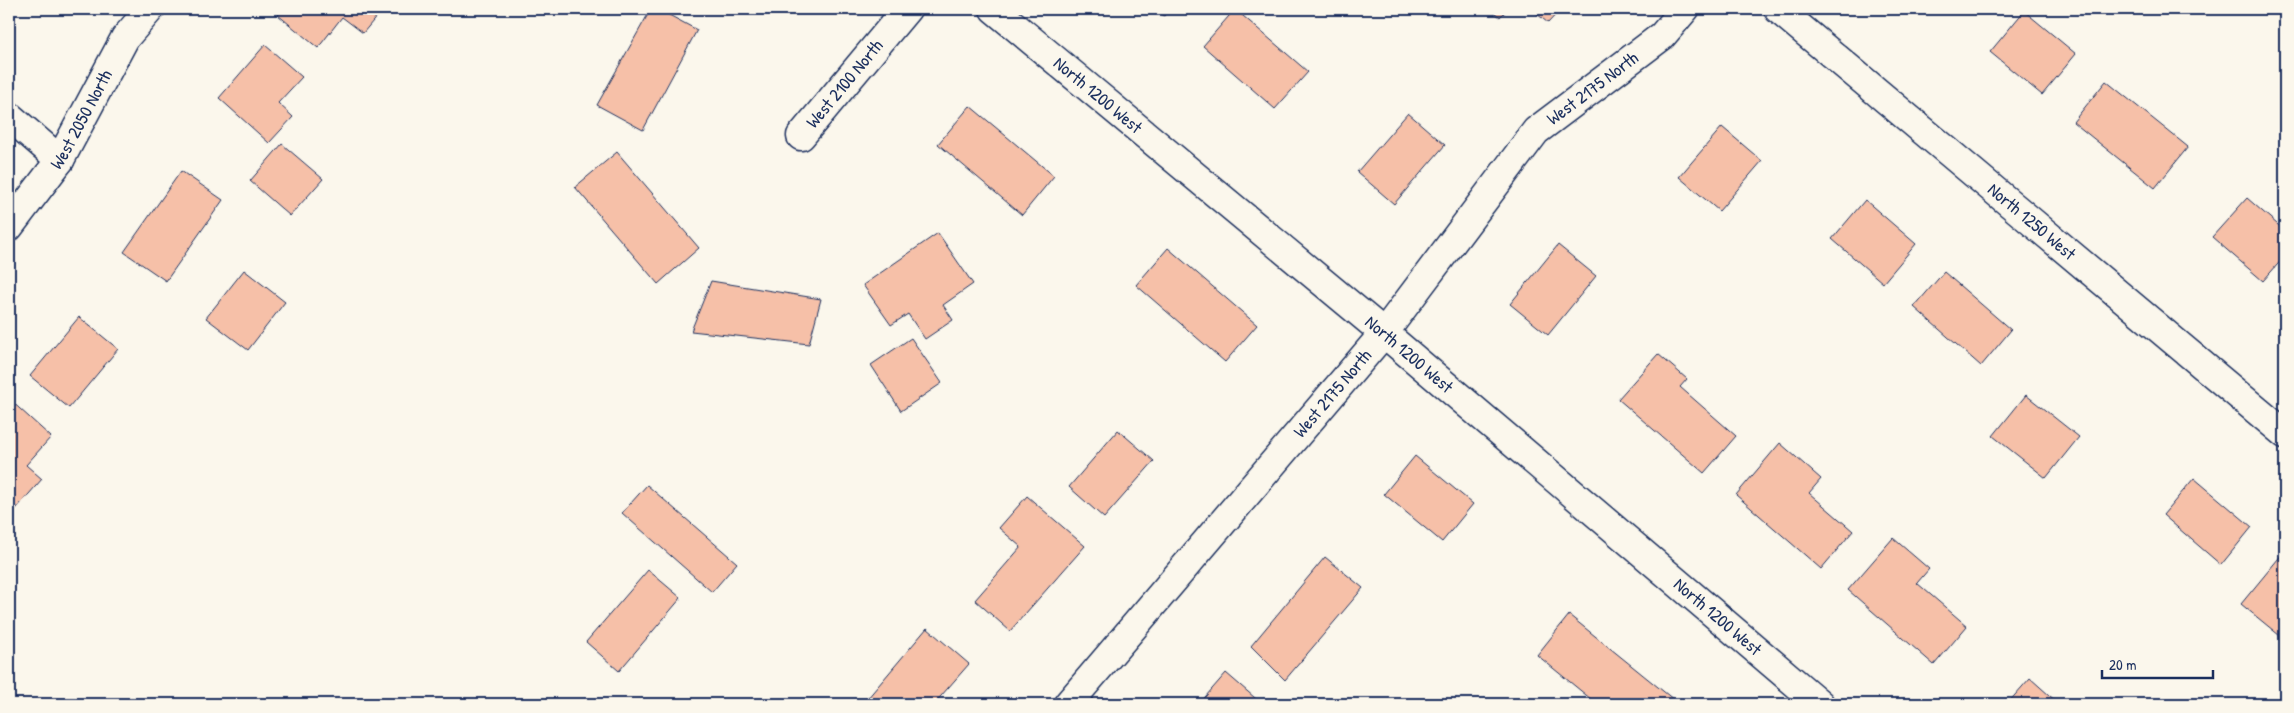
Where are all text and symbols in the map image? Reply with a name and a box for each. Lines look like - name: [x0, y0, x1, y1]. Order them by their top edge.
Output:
- street label: West 2100 North: [800, 34, 889, 133]
- street label: West 2175 North: [1541, 45, 1644, 131]
- street label: North 1200 West: [1048, 51, 1148, 140]
- street label: West 2050 North: [44, 65, 118, 174]
- street label: North 1250 West: [1983, 177, 2082, 266]
- street label: North 1200 West: [1360, 309, 1459, 399]
- street label: West 2175 North: [1287, 343, 1377, 443]
- street label: North 1200 West: [1669, 572, 1768, 662]
- scale bar: [2102, 648, 2213, 680]
- text: 20 m: [2109, 654, 2136, 675]

